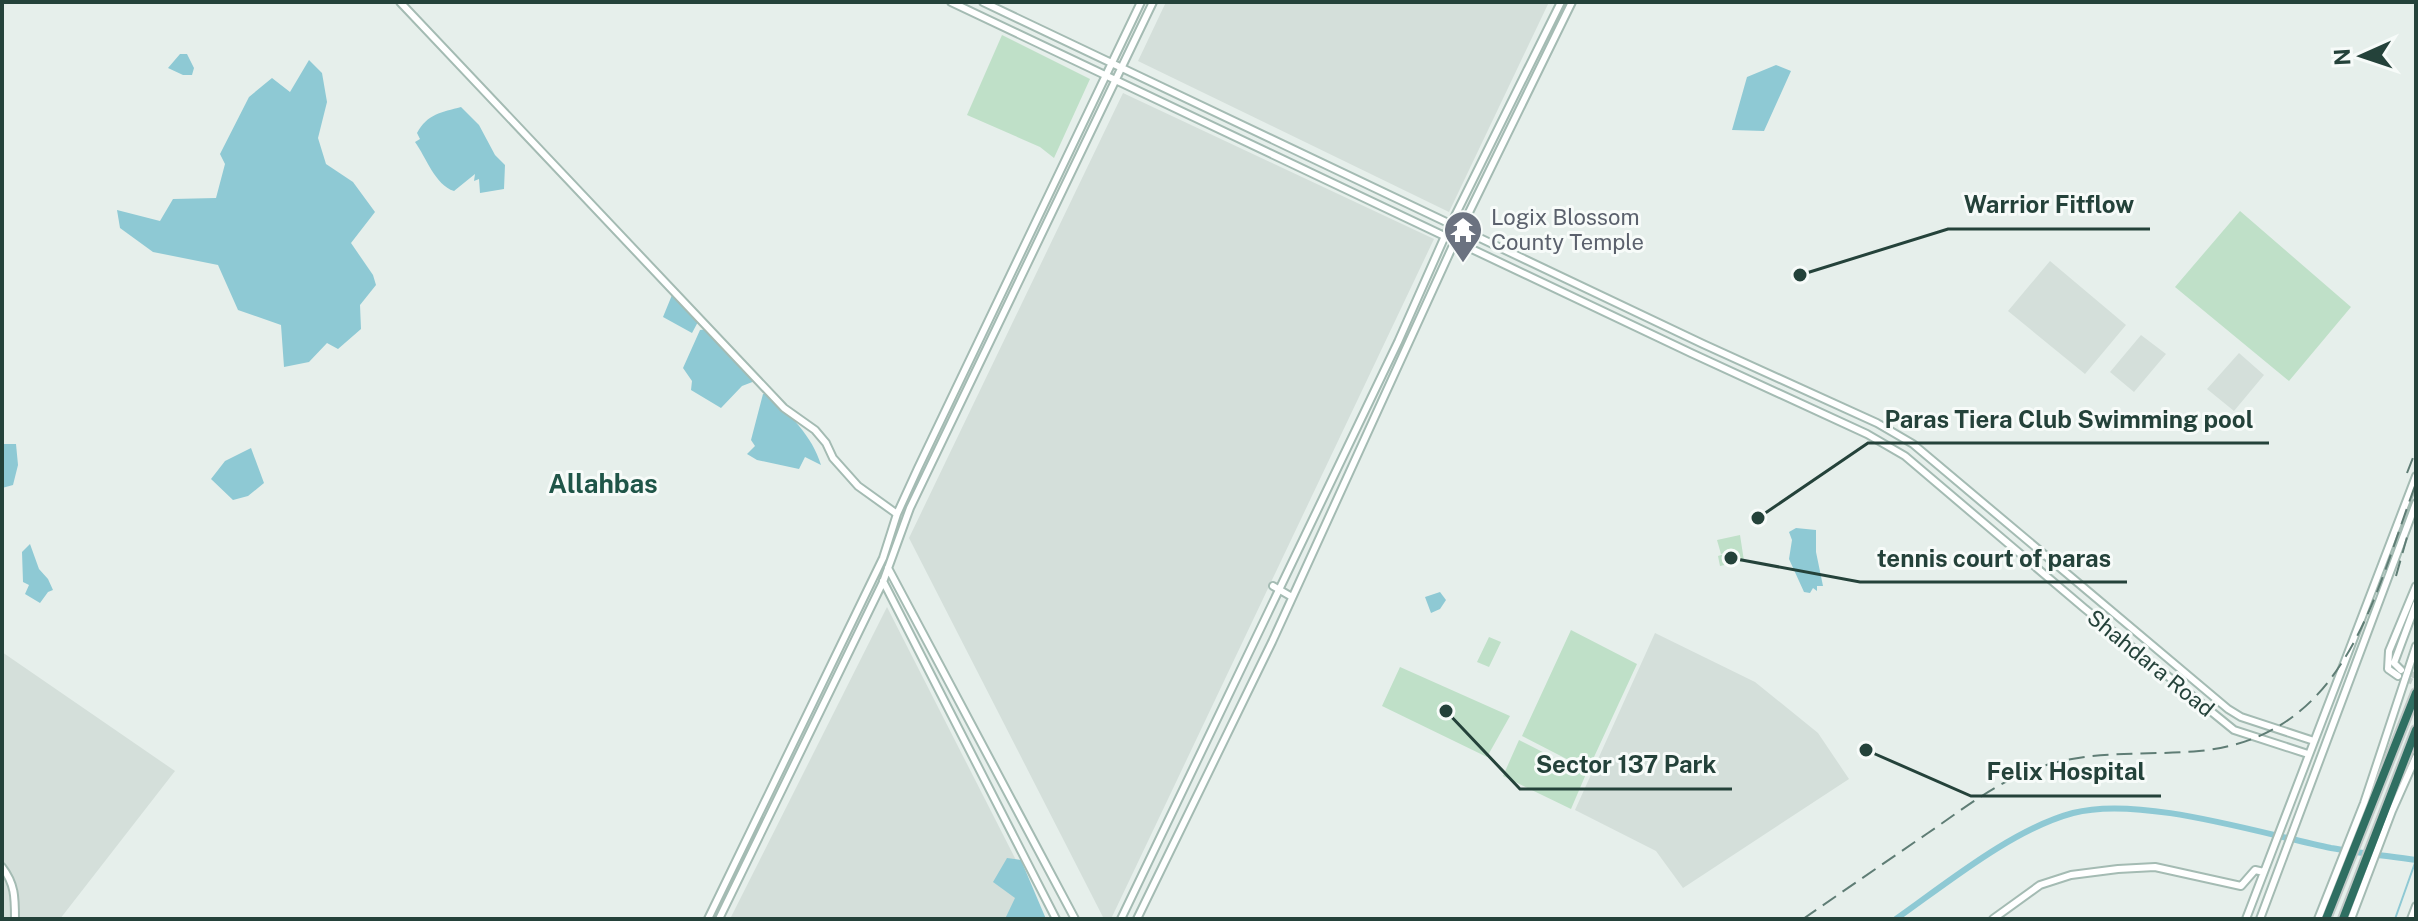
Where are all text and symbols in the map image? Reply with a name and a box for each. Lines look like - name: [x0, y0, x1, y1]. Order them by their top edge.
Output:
- north arrow: [2322, 16, 2402, 96]
- text: N: [2329, 48, 2355, 66]
- callout: Warrior Fitflow: [1948, 181, 2150, 229]
- text: Warrior Fitflow: [1964, 190, 2134, 218]
- place label: Logix Blossom County Temple: [1491, 204, 1644, 255]
- temple icon: Logix Blossom County Temple: [1442, 209, 1484, 264]
- callout: Paras Tiera Club Swimming pool: [1868, 395, 2269, 443]
- text: Paras Tiera Club Swimming pool: [1884, 405, 2254, 433]
- district label: Allahbas: [548, 468, 658, 499]
- callout: tennis court of paras: [1860, 534, 2127, 582]
- text: tennis court of paras: [1877, 544, 2111, 572]
- street label: Shahdara Road: [2082, 604, 2220, 722]
- callout: Sector 137 Park: [1520, 741, 1732, 789]
- callout: Felix Hospital: [1971, 748, 2161, 796]
- text: Sector 137 Park: [1536, 750, 1716, 778]
- text: Felix Hospital: [1987, 757, 2145, 785]

